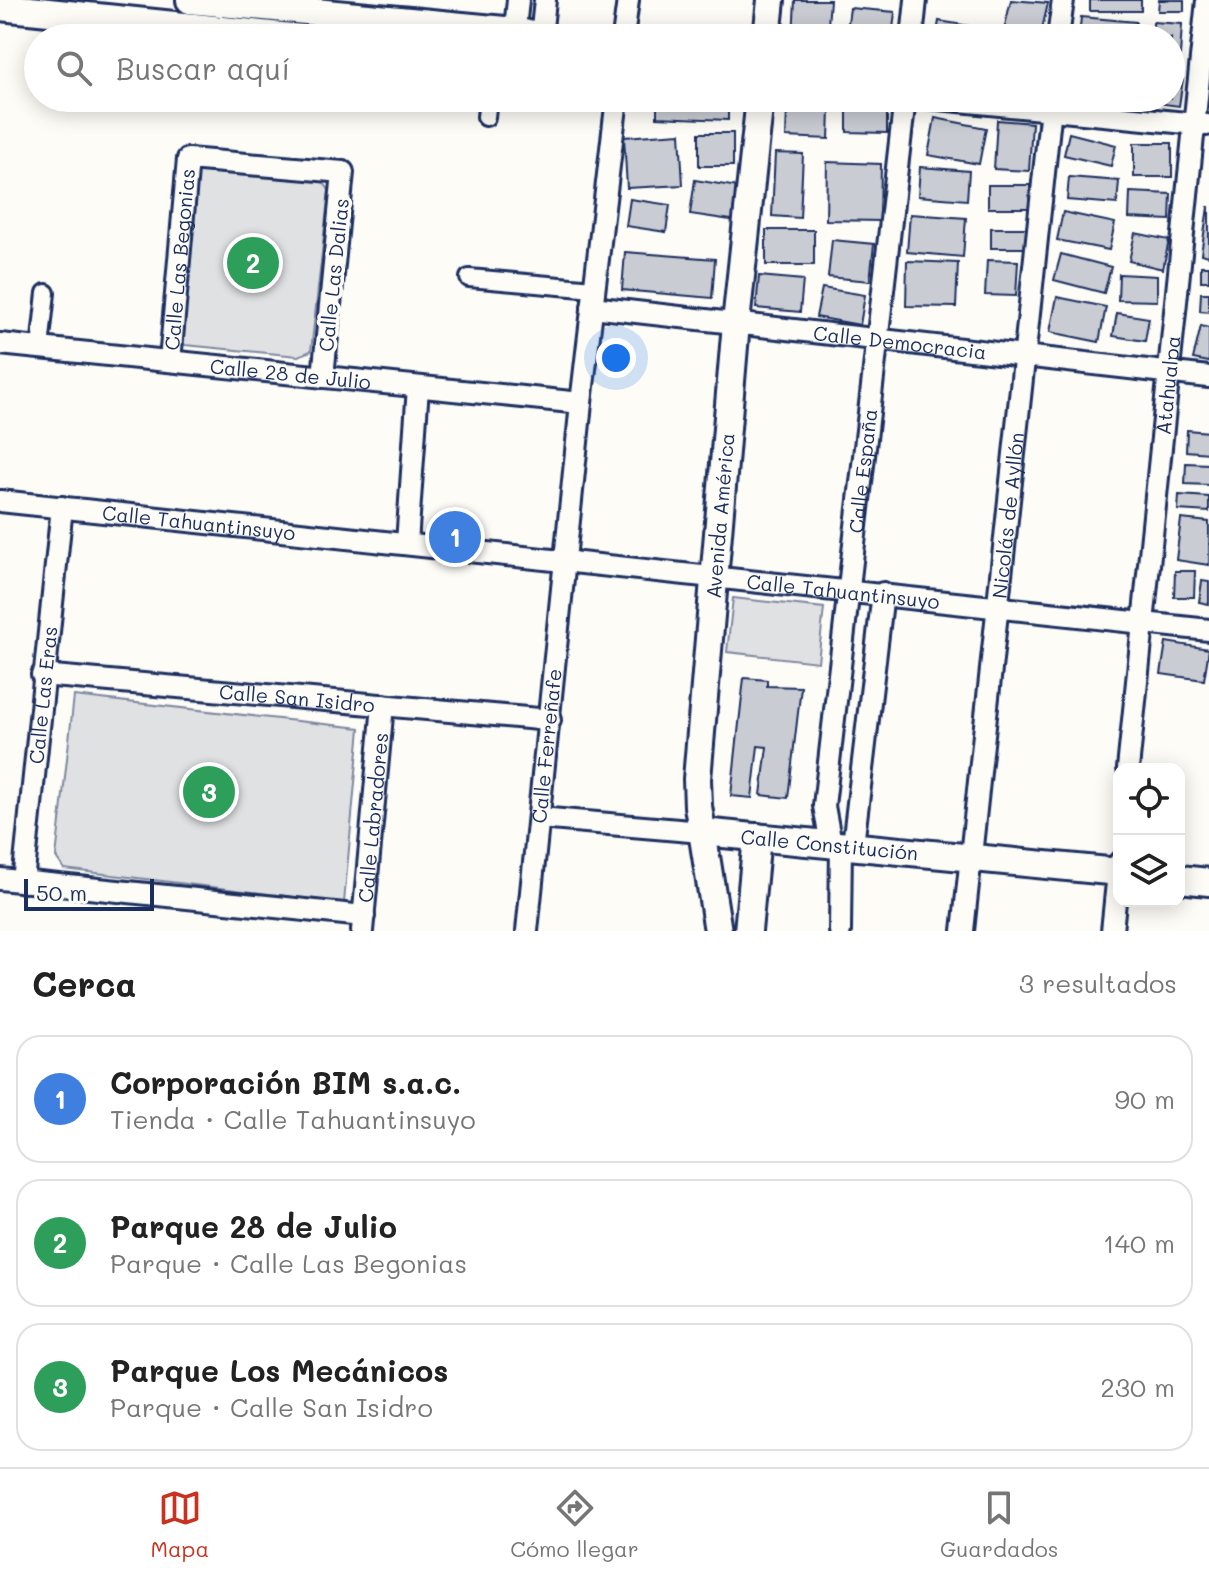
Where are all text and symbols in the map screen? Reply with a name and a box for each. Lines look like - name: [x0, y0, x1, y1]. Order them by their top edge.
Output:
- search box: [24, 24, 1185, 112]
- icon: search: [52, 46, 96, 90]
- text: Buscar aquí: [116, 48, 290, 88]
- street label: Calle Las Begonias: [158, 167, 200, 351]
- street label: Calle Las Dalias: [312, 197, 354, 353]
- pin: 2: [227, 233, 279, 293]
- street label: Calle Democracia: [812, 319, 988, 365]
- street label: Atahualpa: [1149, 334, 1185, 436]
- your location: [596, 338, 636, 378]
- street label: Calle 28 de Julio: [209, 352, 372, 395]
- street label: Calle España: [842, 407, 882, 534]
- street label: Nicolás de Ayllón: [986, 431, 1029, 600]
- street label: Avenida América: [699, 432, 740, 599]
- street label: Calle Tahuantinsuyo: [101, 499, 297, 545]
- pin: 1: [429, 507, 481, 567]
- street label: Calle Tahuantinsuyo: [745, 568, 941, 614]
- street label: Calle Las Eras: [22, 625, 63, 765]
- street label: Calle Ferreñafe: [525, 667, 567, 825]
- street label: Calle San Isidro: [218, 678, 376, 717]
- street label: Calle Labradores: [352, 731, 393, 904]
- pin: 3: [183, 762, 235, 822]
- map controls: [1113, 763, 1185, 907]
- button: locate: [1113, 763, 1185, 835]
- street label: Calle Constitución: [740, 823, 919, 866]
- button: layers: [1113, 835, 1185, 907]
- scale bar: [24, 875, 154, 911]
- text: 50 m: [36, 878, 87, 907]
- text: Cerca: [32, 961, 136, 1006]
- text: 3 resultados: [1019, 966, 1177, 1000]
- text: Corporación BIM s.a.c.: [110, 1062, 461, 1102]
- text: 1: [54, 1082, 66, 1116]
- text: 90 m: [1115, 1082, 1175, 1116]
- text: Tienda · Calle Tahuantinsuyo: [110, 1102, 476, 1136]
- text: Parque 28 de Julio: [110, 1206, 397, 1246]
- text: 2: [53, 1226, 67, 1260]
- text: 140 m: [1103, 1226, 1175, 1260]
- text: Parque · Calle Las Begonias: [110, 1246, 467, 1280]
- text: Parque Los Mecánicos: [110, 1350, 448, 1390]
- text: 3: [52, 1370, 68, 1404]
- text: 230 m: [1100, 1370, 1175, 1404]
- text: Parque · Calle San Isidro: [110, 1390, 433, 1424]
- tab: Mapa: [151, 1486, 209, 1563]
- tab: Cómo llegar: [510, 1486, 639, 1563]
- tab: Guardados: [940, 1486, 1058, 1563]

